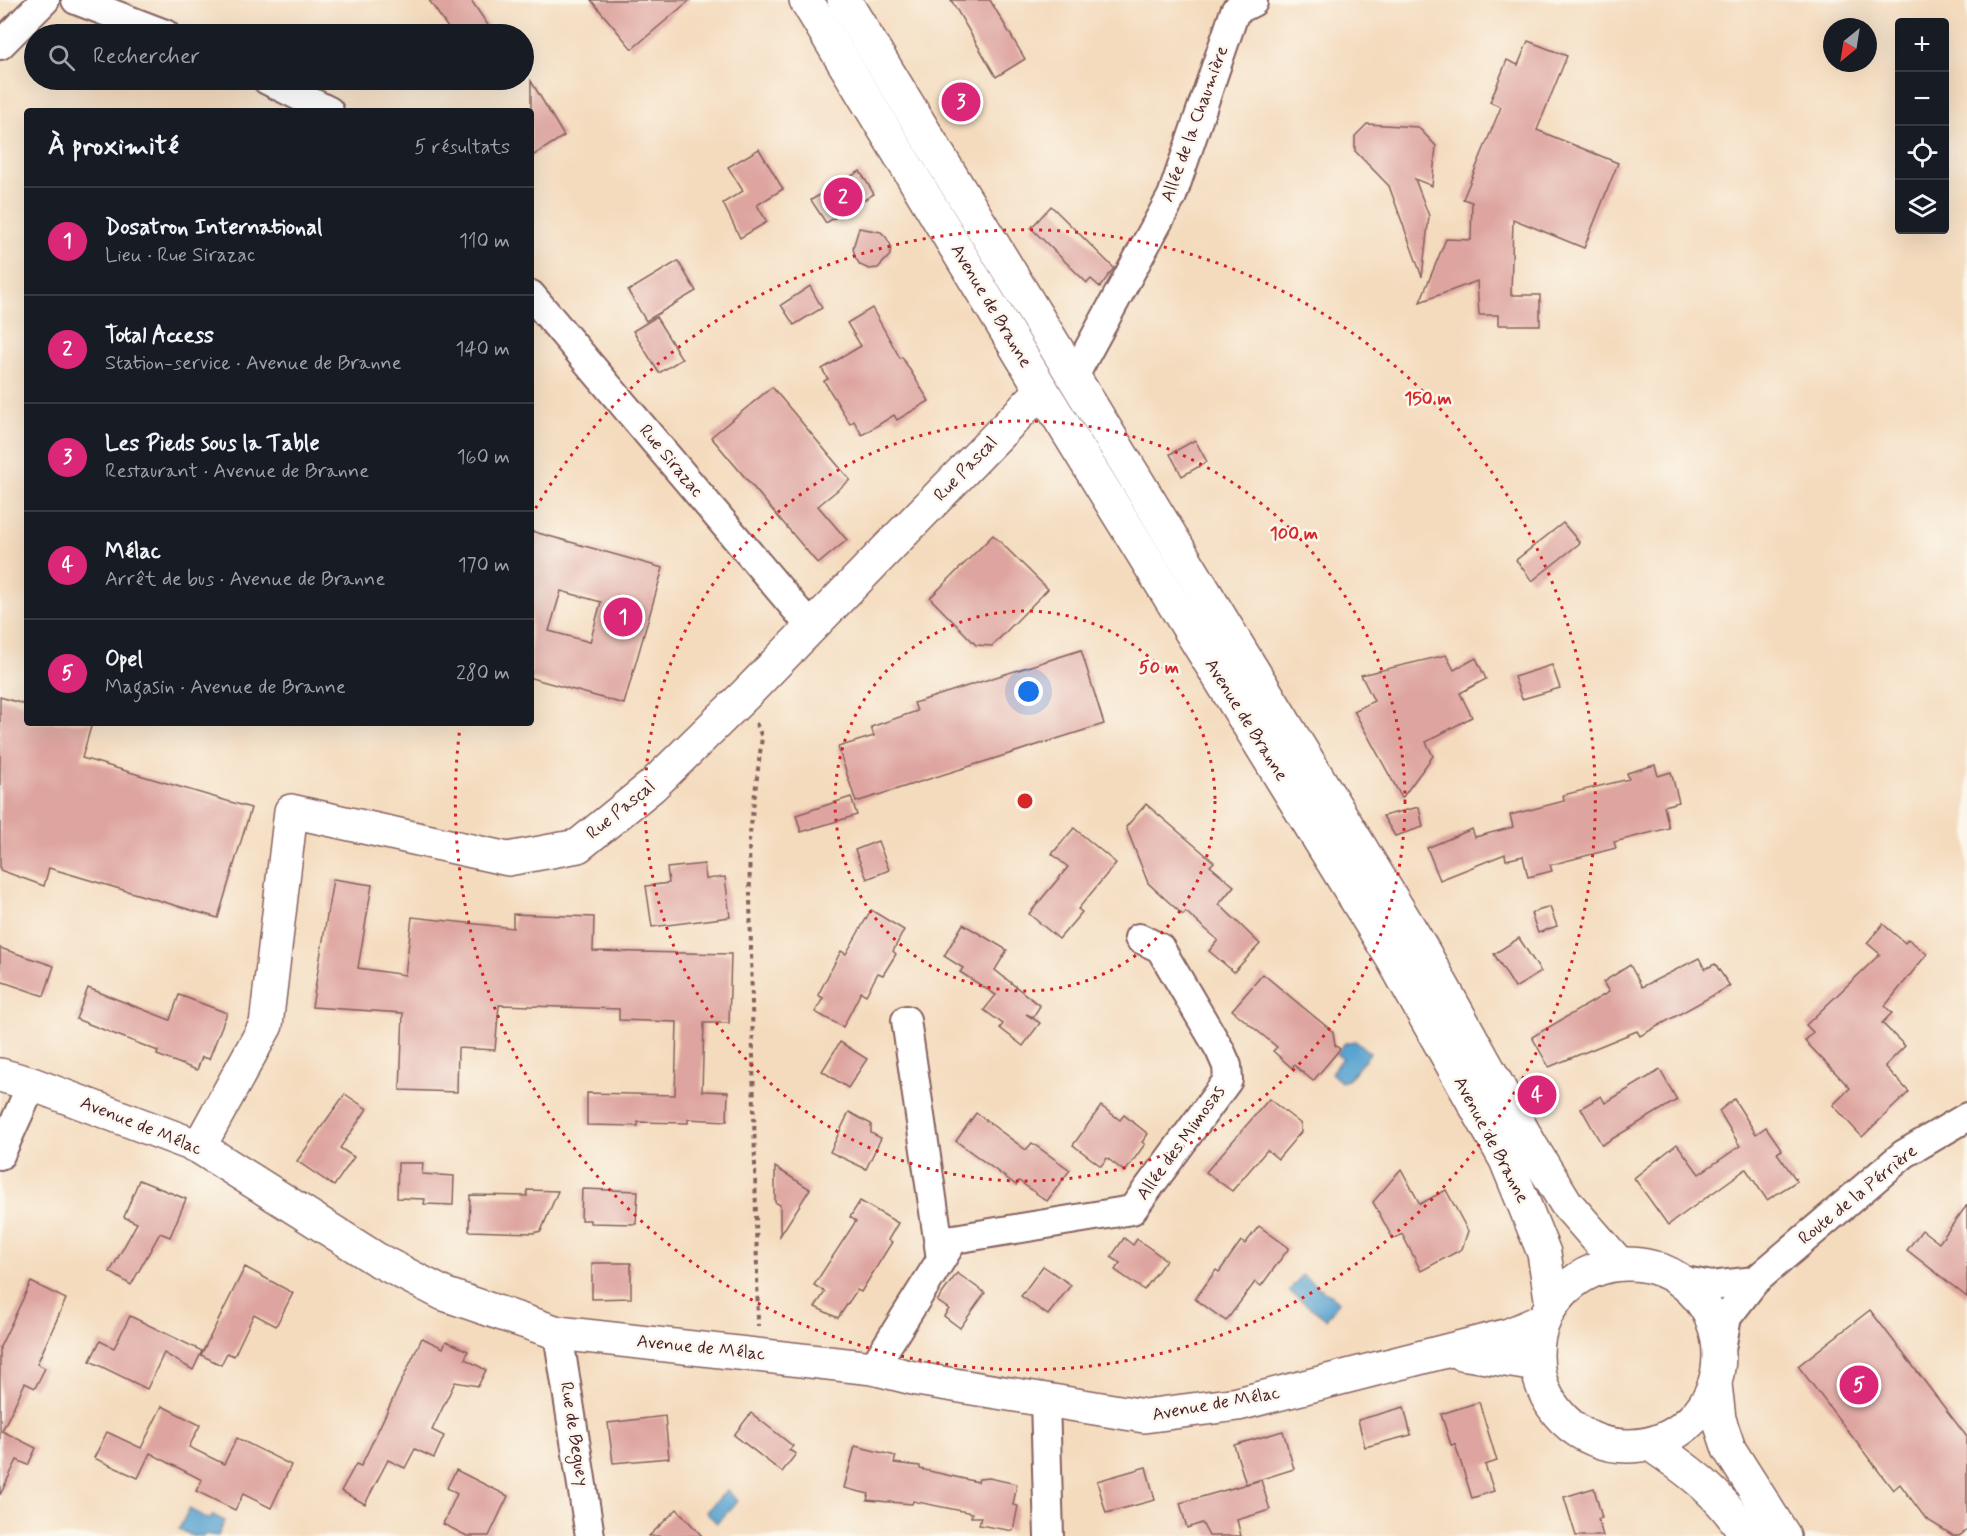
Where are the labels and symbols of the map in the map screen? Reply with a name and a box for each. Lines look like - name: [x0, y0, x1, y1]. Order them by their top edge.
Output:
- north arrow: [1823, 18, 1877, 72]
- street label: Allée de la Chaumière: [1156, 42, 1234, 205]
- pin: 3: [942, 80, 980, 124]
- pin: 2: [824, 174, 862, 220]
- street label: Avenue de Branne: [945, 240, 1037, 372]
- text: 150 m: [1404, 387, 1452, 411]
- street label: Rue Sirazac: [633, 420, 709, 502]
- street label: Rue Pascal: [929, 431, 1003, 507]
- text: 100 m: [1270, 522, 1318, 546]
- pin: 1: [604, 594, 642, 640]
- street label: Avenue de Branne: [1199, 654, 1293, 786]
- text: 50 m: [1139, 656, 1179, 680]
- your location: [1014, 677, 1043, 706]
- street label: Rue Pascal: [582, 775, 660, 845]
- centre of rings: [1015, 791, 1035, 811]
- pin: 4: [1518, 1072, 1556, 1118]
- street label: Avenue de Branne: [1448, 1073, 1535, 1208]
- street label: Allée des Mimosas: [1131, 1081, 1231, 1205]
- street label: Avenue de Mélac: [77, 1091, 205, 1161]
- street label: Route de la Pérrière: [1793, 1139, 1923, 1250]
- street label: Avenue de Mélac: [635, 1329, 767, 1367]
- pin: 5: [1840, 1362, 1878, 1408]
- street label: Rue de Beguey: [553, 1380, 594, 1488]
- street label: Avenue de Mélac: [1150, 1381, 1282, 1427]

